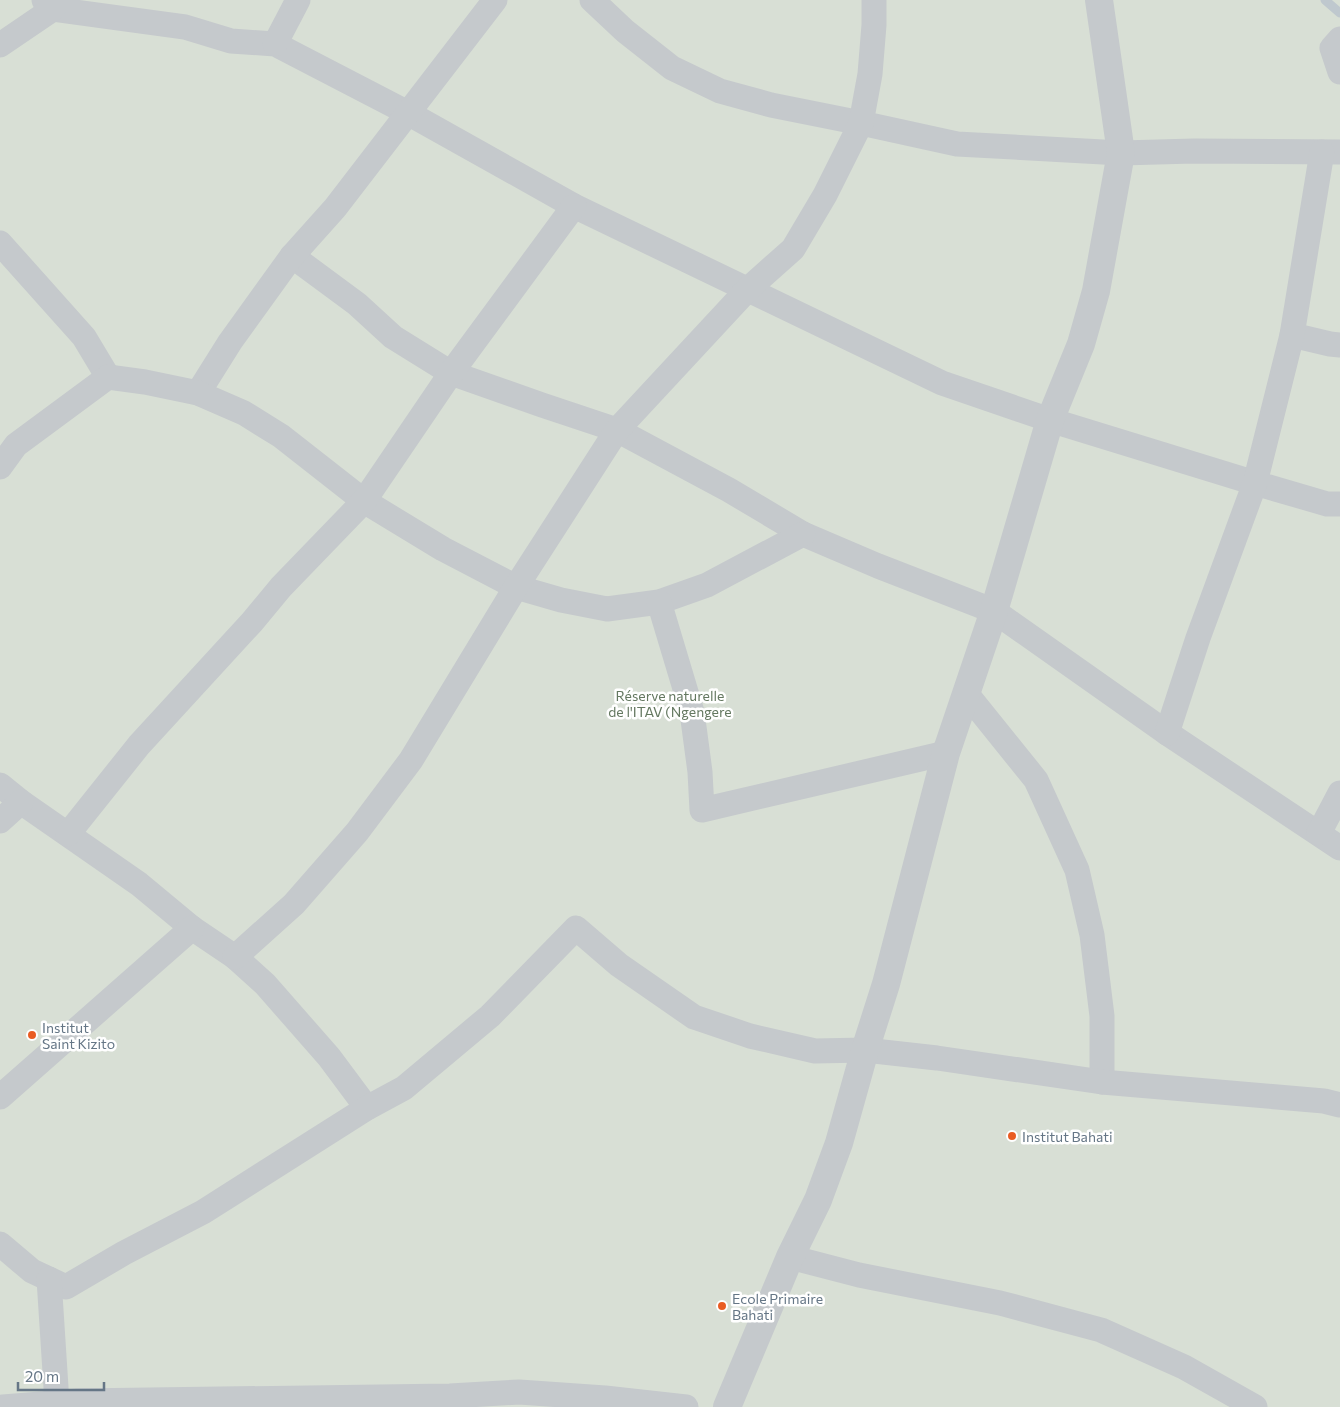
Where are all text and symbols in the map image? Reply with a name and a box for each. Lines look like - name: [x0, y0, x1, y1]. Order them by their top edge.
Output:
- park label: Réserve naturelle de l'ITAV (Ngengere: [608, 687, 732, 720]
- place label: Institut Saint Kizito: [42, 1019, 115, 1052]
- marker: Institut Saint Kizito: [26, 1029, 38, 1041]
- place label: Institut Bahati: [1022, 1128, 1113, 1145]
- marker: Institut Bahati: [1006, 1130, 1018, 1142]
- place label: Ecole Primaire Bahati: [732, 1290, 823, 1323]
- marker: Ecole Primaire Bahati: [716, 1300, 728, 1312]
- scale bar: [18, 1360, 104, 1392]
- text: 20 m: [25, 1367, 59, 1385]

